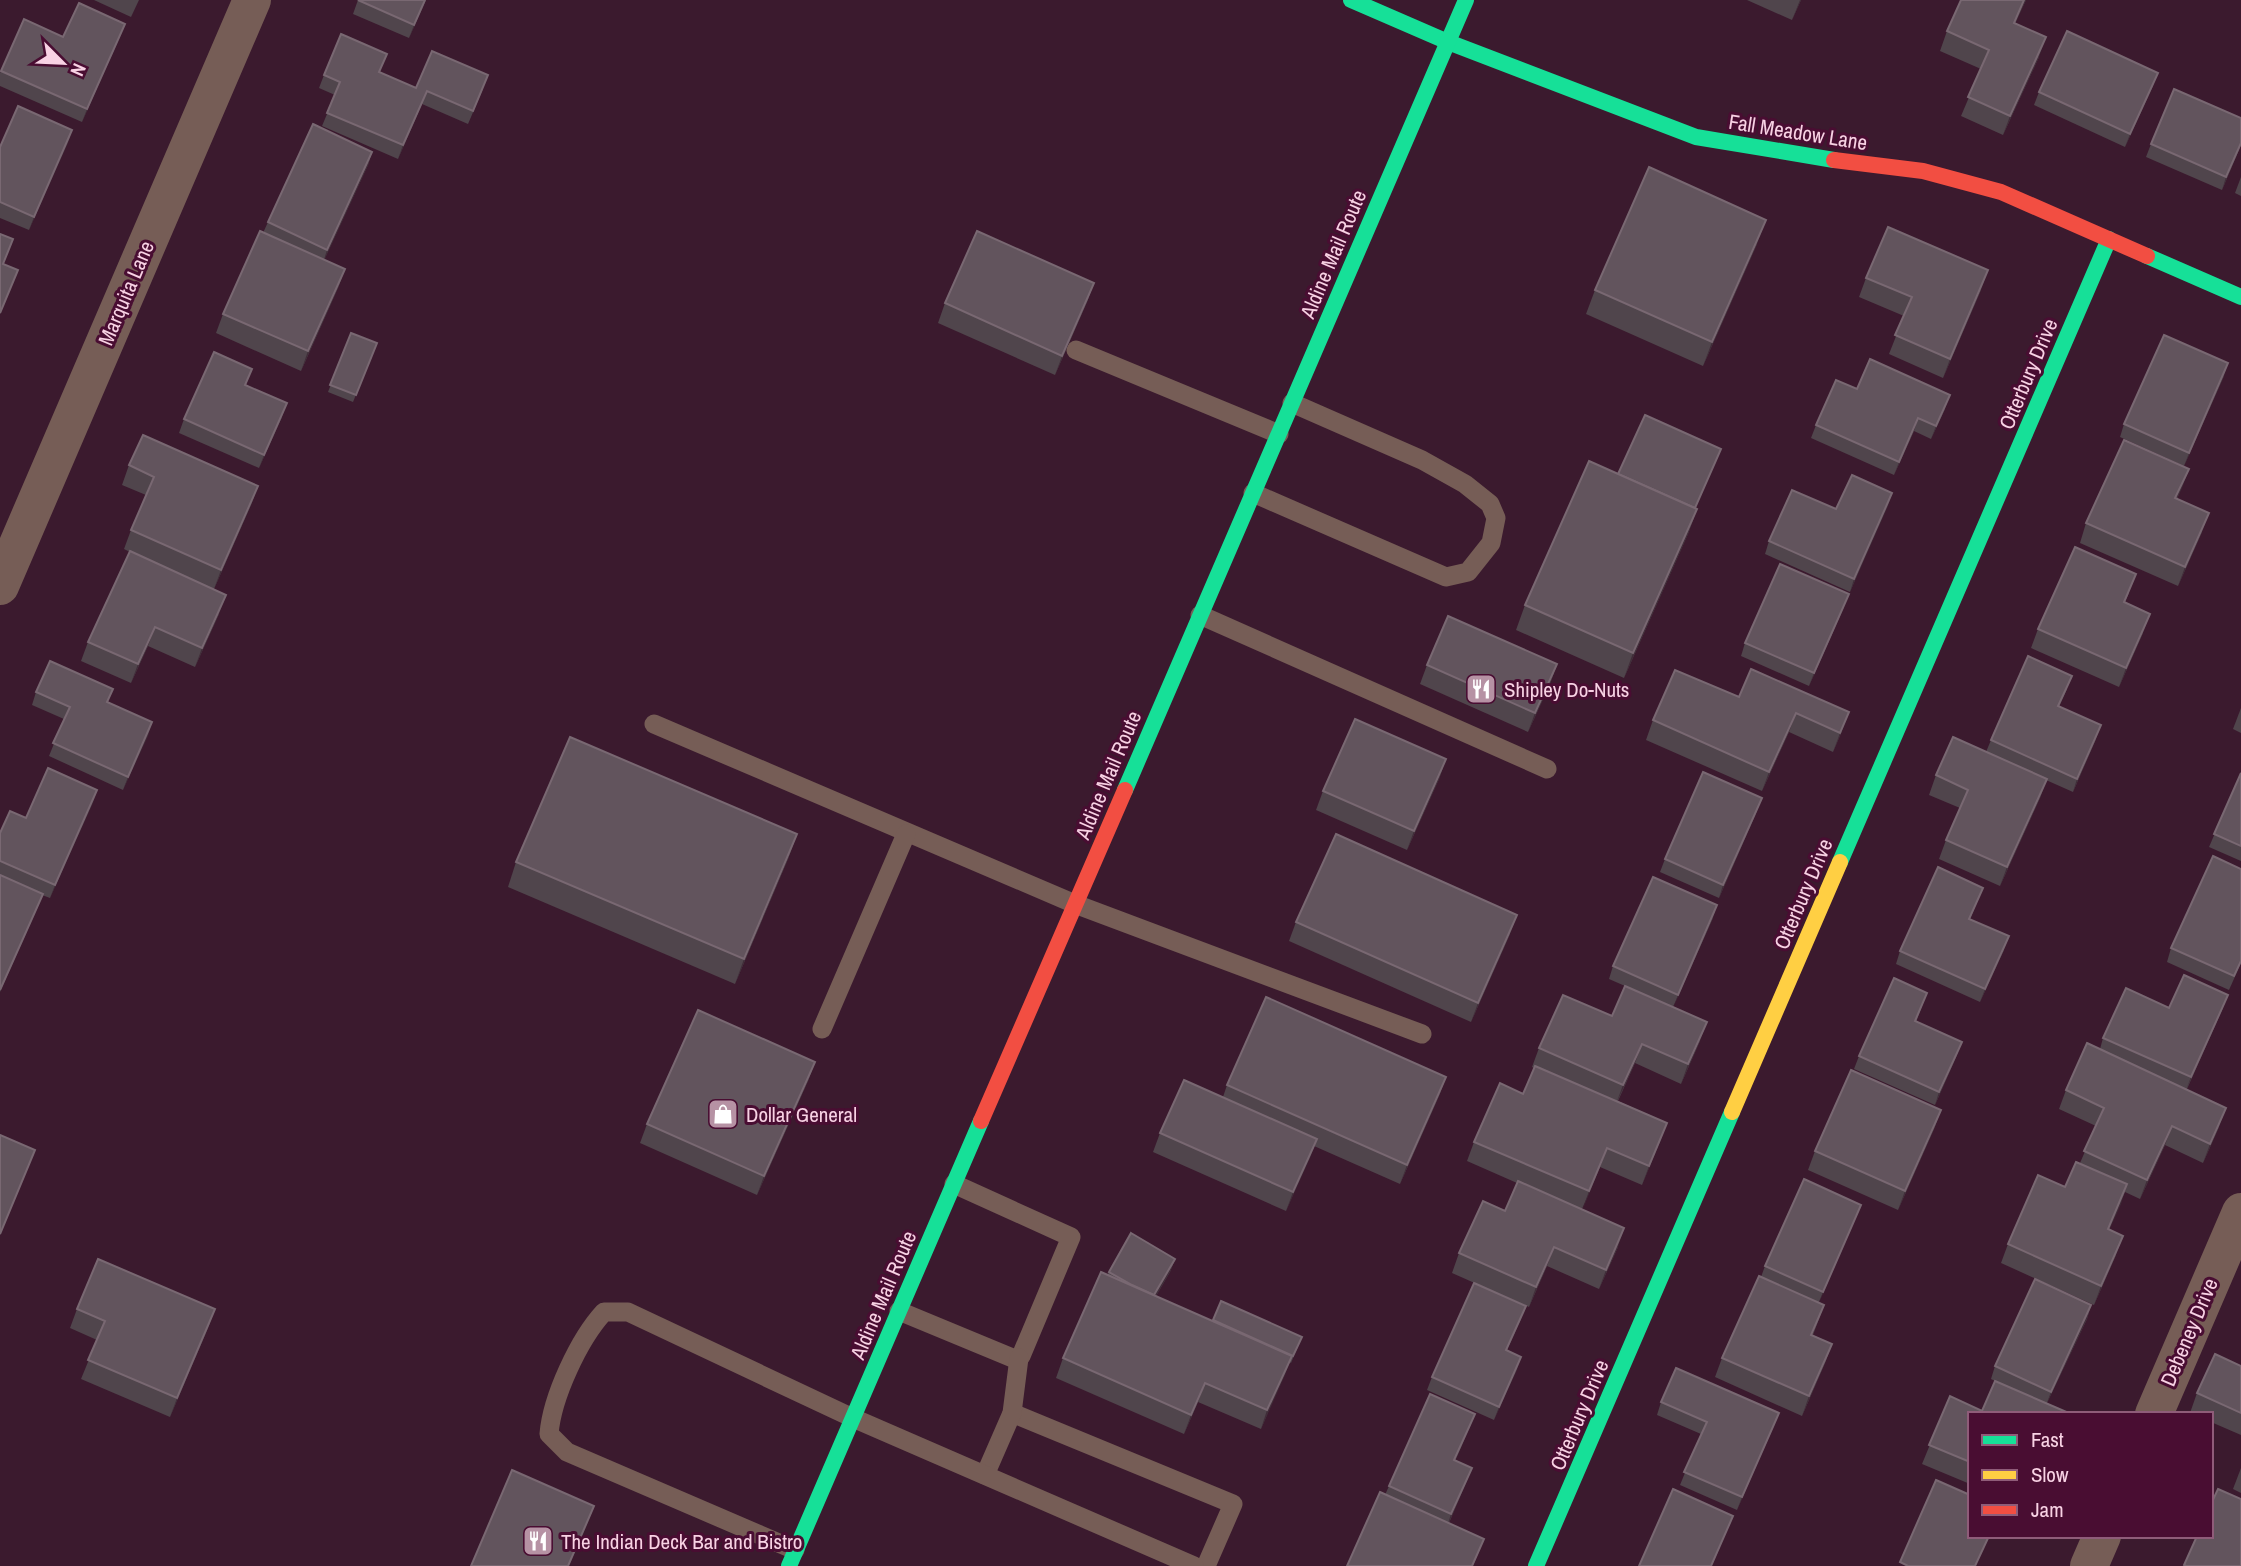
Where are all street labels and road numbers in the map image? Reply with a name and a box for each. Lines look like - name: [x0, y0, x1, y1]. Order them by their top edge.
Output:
- street label: Fall Meadow Lane: [1727, 107, 1869, 157]
- street label: Aldine Mail Route: [1293, 185, 1373, 324]
- street label: Marquita Lane: [91, 236, 161, 350]
- street label: Otterbury Drive: [1992, 314, 2064, 434]
- street label: Aldine Mail Route: [1068, 706, 1148, 845]
- street label: Otterbury Drive: [1767, 834, 1839, 954]
- street label: Aldine Mail Route: [843, 1226, 923, 1365]
- street label: Debeney Drive: [2153, 1273, 2225, 1391]
- street label: Otterbury Drive: [1543, 1355, 1615, 1475]

